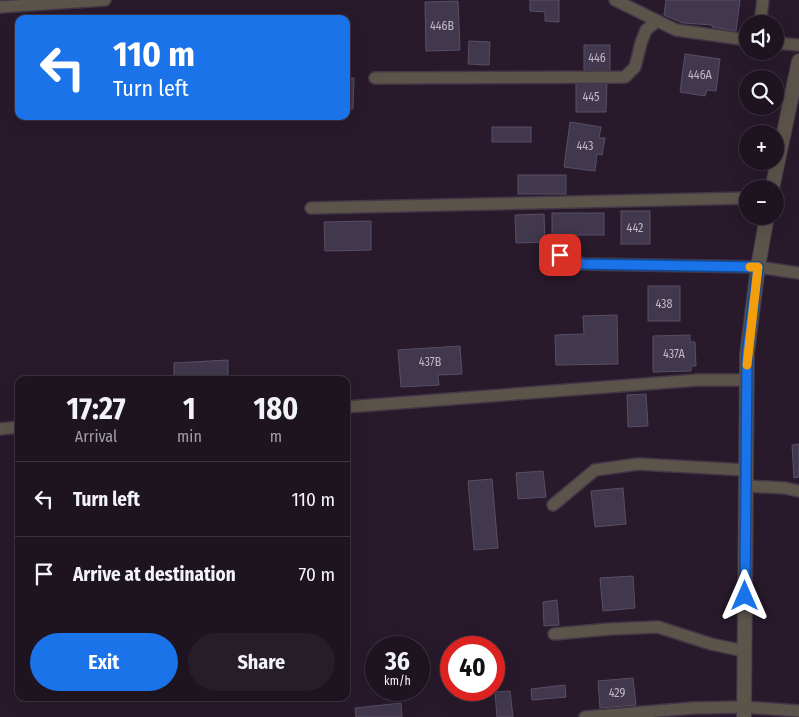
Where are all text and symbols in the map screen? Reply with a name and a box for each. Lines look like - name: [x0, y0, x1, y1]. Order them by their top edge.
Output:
- map controls: [739, 15, 784, 225]
- button: sound: [739, 15, 784, 60]
- house number: 446B: [430, 19, 454, 33]
- text: 110 m: [113, 33, 195, 75]
- icon: left: [30, 35, 95, 100]
- house number: 446: [588, 51, 606, 65]
- house number: 446A: [688, 68, 713, 82]
- button: search: [739, 70, 784, 115]
- text: Turn left: [113, 75, 189, 102]
- house number: 445: [582, 90, 600, 104]
- button: +: [739, 125, 784, 170]
- house number: 443: [577, 139, 593, 153]
- button: −: [739, 180, 784, 225]
- house number: 442: [627, 221, 643, 235]
- pin: [539, 234, 581, 276]
- icon: arrive: [546, 241, 574, 269]
- house number: 438: [655, 297, 673, 311]
- house number: 437A: [663, 347, 686, 361]
- house number: 437B: [419, 355, 442, 369]
- text: 17:27: [67, 391, 125, 427]
- text: 1: [183, 391, 196, 427]
- text: 180: [253, 391, 298, 427]
- text: Arrival: [75, 427, 117, 446]
- text: min: [177, 427, 202, 446]
- text: m: [270, 427, 282, 446]
- icon: left: [30, 485, 58, 513]
- text: Turn left: [73, 488, 140, 511]
- text: 110 m: [291, 488, 335, 511]
- icon: arrive: [30, 560, 58, 588]
- text: Arrive at destination: [73, 563, 236, 586]
- text: 70 m: [299, 563, 335, 586]
- position arrow: [718, 569, 770, 621]
- button: Exit: [30, 633, 178, 691]
- button: Share: [188, 633, 335, 691]
- speed limit sign: 40: [440, 636, 505, 701]
- text: 36: [385, 647, 410, 677]
- text: km/h: [384, 674, 411, 688]
- house number: 429: [609, 686, 626, 700]

